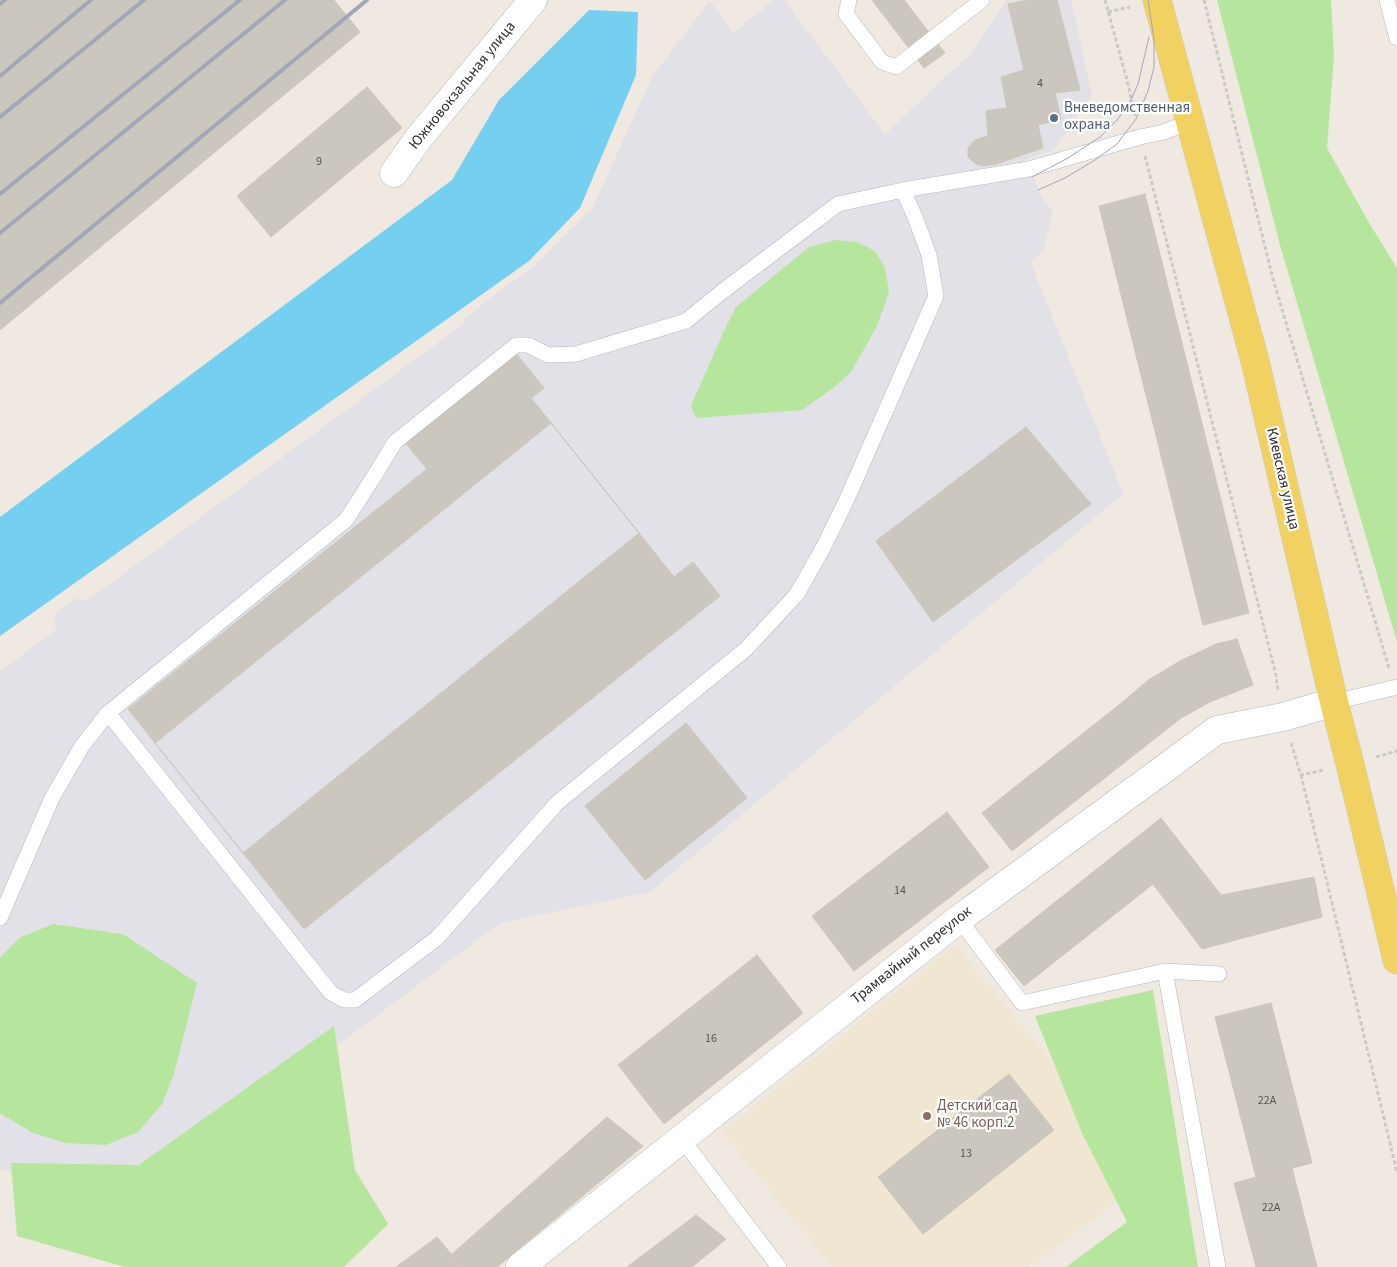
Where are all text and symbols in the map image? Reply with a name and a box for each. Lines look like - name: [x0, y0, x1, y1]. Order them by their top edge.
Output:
- street label: Южновокзальная улица: [406, 18, 520, 154]
- house number: 4: [1037, 77, 1043, 91]
- place label: Вневедомственная охрана: [1064, 100, 1190, 135]
- marker: Вневедомственная охрана: [1048, 112, 1060, 124]
- house number: 9: [316, 155, 322, 169]
- street label: Киевская улица: [1262, 426, 1302, 532]
- house number: 14: [894, 884, 906, 898]
- street label: Трамвайный переулок: [848, 903, 976, 1009]
- house number: 16: [705, 1032, 717, 1046]
- house number: 22А: [1258, 1094, 1276, 1108]
- place label: Детский сад № 46 корп.2: [937, 1098, 1017, 1133]
- marker: Детский сад № 46 корп.2: [921, 1110, 933, 1122]
- house number: 13: [960, 1147, 972, 1161]
- house number: 22А: [1262, 1201, 1280, 1215]

